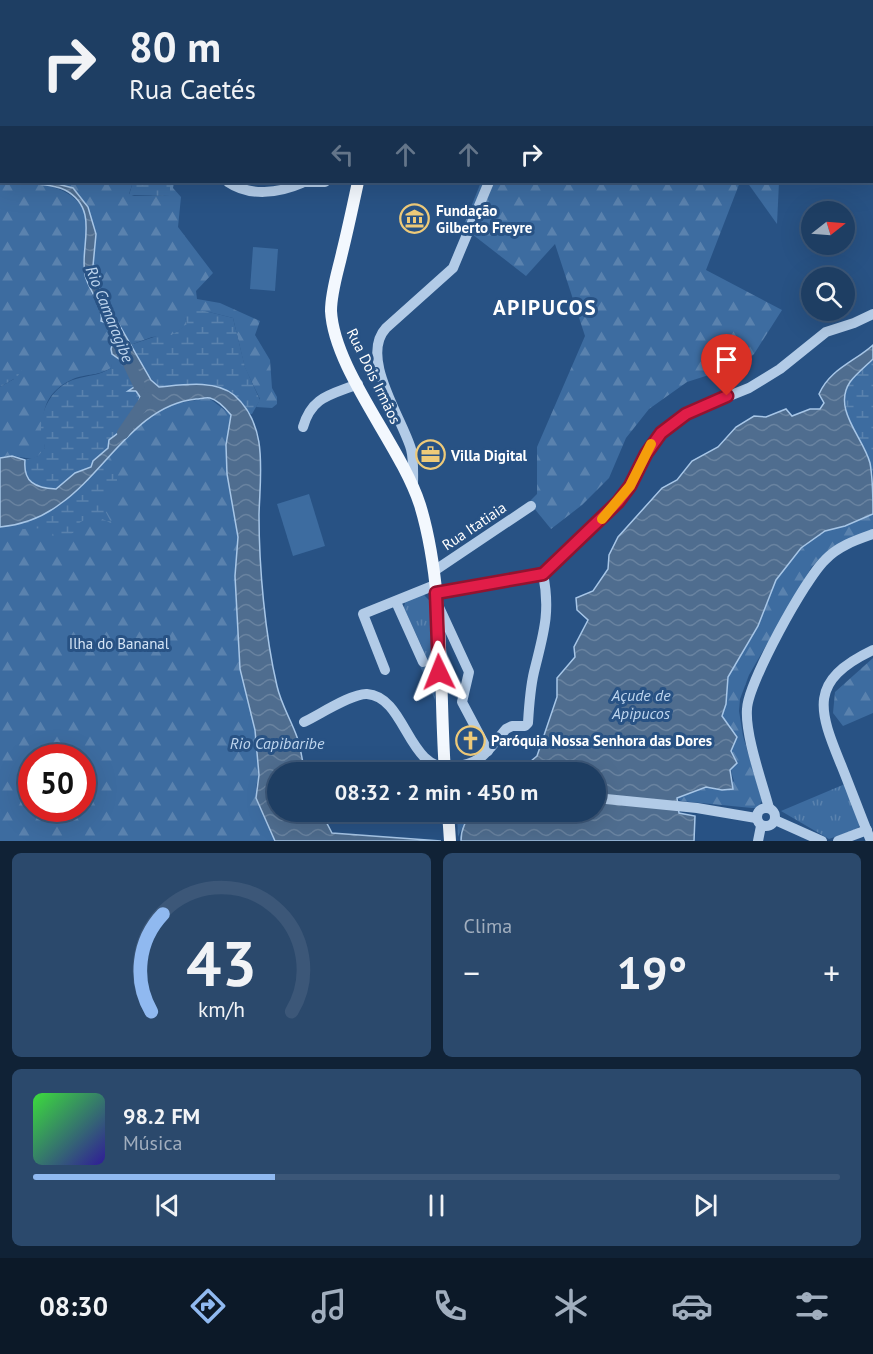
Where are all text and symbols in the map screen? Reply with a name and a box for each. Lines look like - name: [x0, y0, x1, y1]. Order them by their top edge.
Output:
- text: 80 m: [129, 19, 221, 74]
- icon: right: [30, 24, 108, 102]
- text: Rua Caetés: [129, 72, 256, 106]
- icon: left: [326, 138, 359, 171]
- icon: ahead: [389, 138, 422, 171]
- icon: ahead: [452, 138, 485, 171]
- icon: right: [515, 138, 548, 171]
- place label: Fundação Gilberto Freyre: [436, 201, 533, 237]
- north arrow: [801, 201, 855, 255]
- map controls: [801, 201, 855, 321]
- museum icon: Fundação Gilberto Freyre: [399, 203, 431, 235]
- water label: Rio Camaragibe: [82, 263, 139, 366]
- button: search: [801, 267, 855, 321]
- district label: APIPUCOS: [493, 294, 597, 321]
- street label: Rua Dois Irmãos: [343, 325, 405, 427]
- pin: [701, 334, 752, 396]
- icon: arrive: [710, 343, 743, 376]
- office icon: Villa Digital: [414, 439, 446, 471]
- place label: Villa Digital: [450, 446, 528, 465]
- street label: Rua Itatiaia: [438, 498, 510, 554]
- park label: Ilha do Bananal: [69, 634, 170, 653]
- position arrow: [407, 640, 471, 704]
- water label: Açude de Apipucos: [610, 685, 671, 723]
- church icon: Paróquia Nossa Senhora das Dores: [454, 724, 486, 756]
- place label: Paróquia Nossa Senhora das Dores: [491, 731, 712, 750]
- water label: Rio Capibaribe: [230, 733, 325, 753]
- speed limit sign: 50: [18, 744, 96, 822]
- text: 08:32 · 2 min · 450 m: [335, 778, 538, 806]
- text: Clima: [464, 913, 512, 939]
- text: 43: [186, 922, 257, 1003]
- text: 19°: [616, 943, 687, 1001]
- text: −: [464, 951, 480, 994]
- text: +: [823, 951, 840, 994]
- text: km/h: [198, 995, 245, 1023]
- text: 98.2 FM: [123, 1102, 200, 1130]
- text: Música: [123, 1130, 182, 1156]
- icon: previous: [151, 1189, 184, 1222]
- icon: pause: [420, 1189, 453, 1222]
- icon: next: [689, 1189, 722, 1222]
- icon: directions: [187, 1285, 229, 1327]
- icon: music: [308, 1285, 350, 1327]
- icon: phone: [429, 1285, 471, 1327]
- icon: climate: [550, 1285, 592, 1327]
- icon: car: [671, 1285, 713, 1327]
- icon: filters: [791, 1285, 833, 1327]
- text: 08:30: [39, 1289, 108, 1323]

